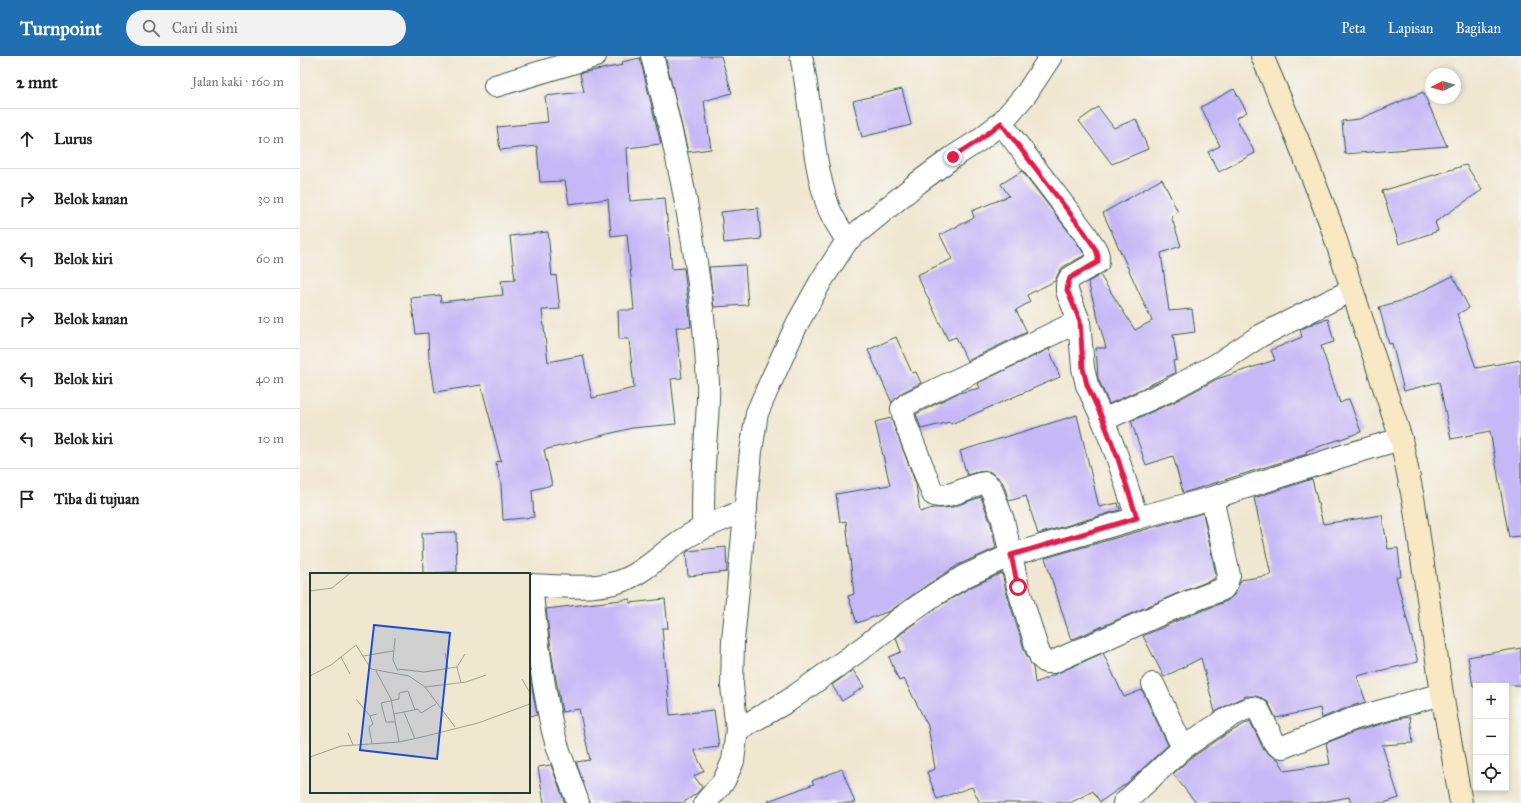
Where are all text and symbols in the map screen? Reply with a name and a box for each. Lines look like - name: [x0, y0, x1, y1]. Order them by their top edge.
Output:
- search box: [126, 10, 406, 46]
- text: Turnpoint: [20, 17, 102, 40]
- icon: search: [140, 17, 162, 39]
- text: Cari di sini: [172, 19, 238, 37]
- text: Peta: [1341, 20, 1366, 37]
- text: Lapisan: [1388, 20, 1433, 37]
- text: Bagikan: [1455, 20, 1501, 37]
- north arrow: [1425, 68, 1461, 104]
- text: 2 mnt: [16, 72, 57, 93]
- text: Jalan kaki · 160 m: [192, 74, 284, 90]
- icon: ahead: [16, 128, 38, 150]
- text: Lurus: [54, 130, 92, 148]
- text: 10 m: [258, 131, 284, 147]
- route end: [944, 148, 962, 166]
- icon: right: [16, 188, 38, 210]
- text: Belok kanan: [54, 190, 128, 208]
- text: 30 m: [258, 191, 284, 207]
- icon: left: [16, 248, 38, 270]
- text: Belok kiri: [54, 250, 113, 268]
- text: 60 m: [256, 251, 284, 267]
- icon: right: [16, 308, 38, 330]
- text: Belok kanan: [54, 310, 128, 328]
- text: 10 m: [258, 311, 284, 327]
- icon: left: [16, 368, 38, 390]
- text: Belok kiri: [54, 370, 113, 388]
- text: 40 m: [255, 371, 284, 387]
- icon: left: [16, 428, 38, 450]
- text: Belok kiri: [54, 430, 113, 448]
- text: 10 m: [258, 431, 284, 447]
- icon: arrive: [16, 488, 38, 510]
- text: Tiba di tujuan: [54, 490, 139, 508]
- inset map: [310, 573, 530, 793]
- route start: [1009, 578, 1027, 596]
- map controls: [1473, 683, 1509, 791]
- button: +: [1473, 683, 1509, 719]
- button: −: [1473, 719, 1509, 755]
- button: locate: [1473, 755, 1509, 791]

